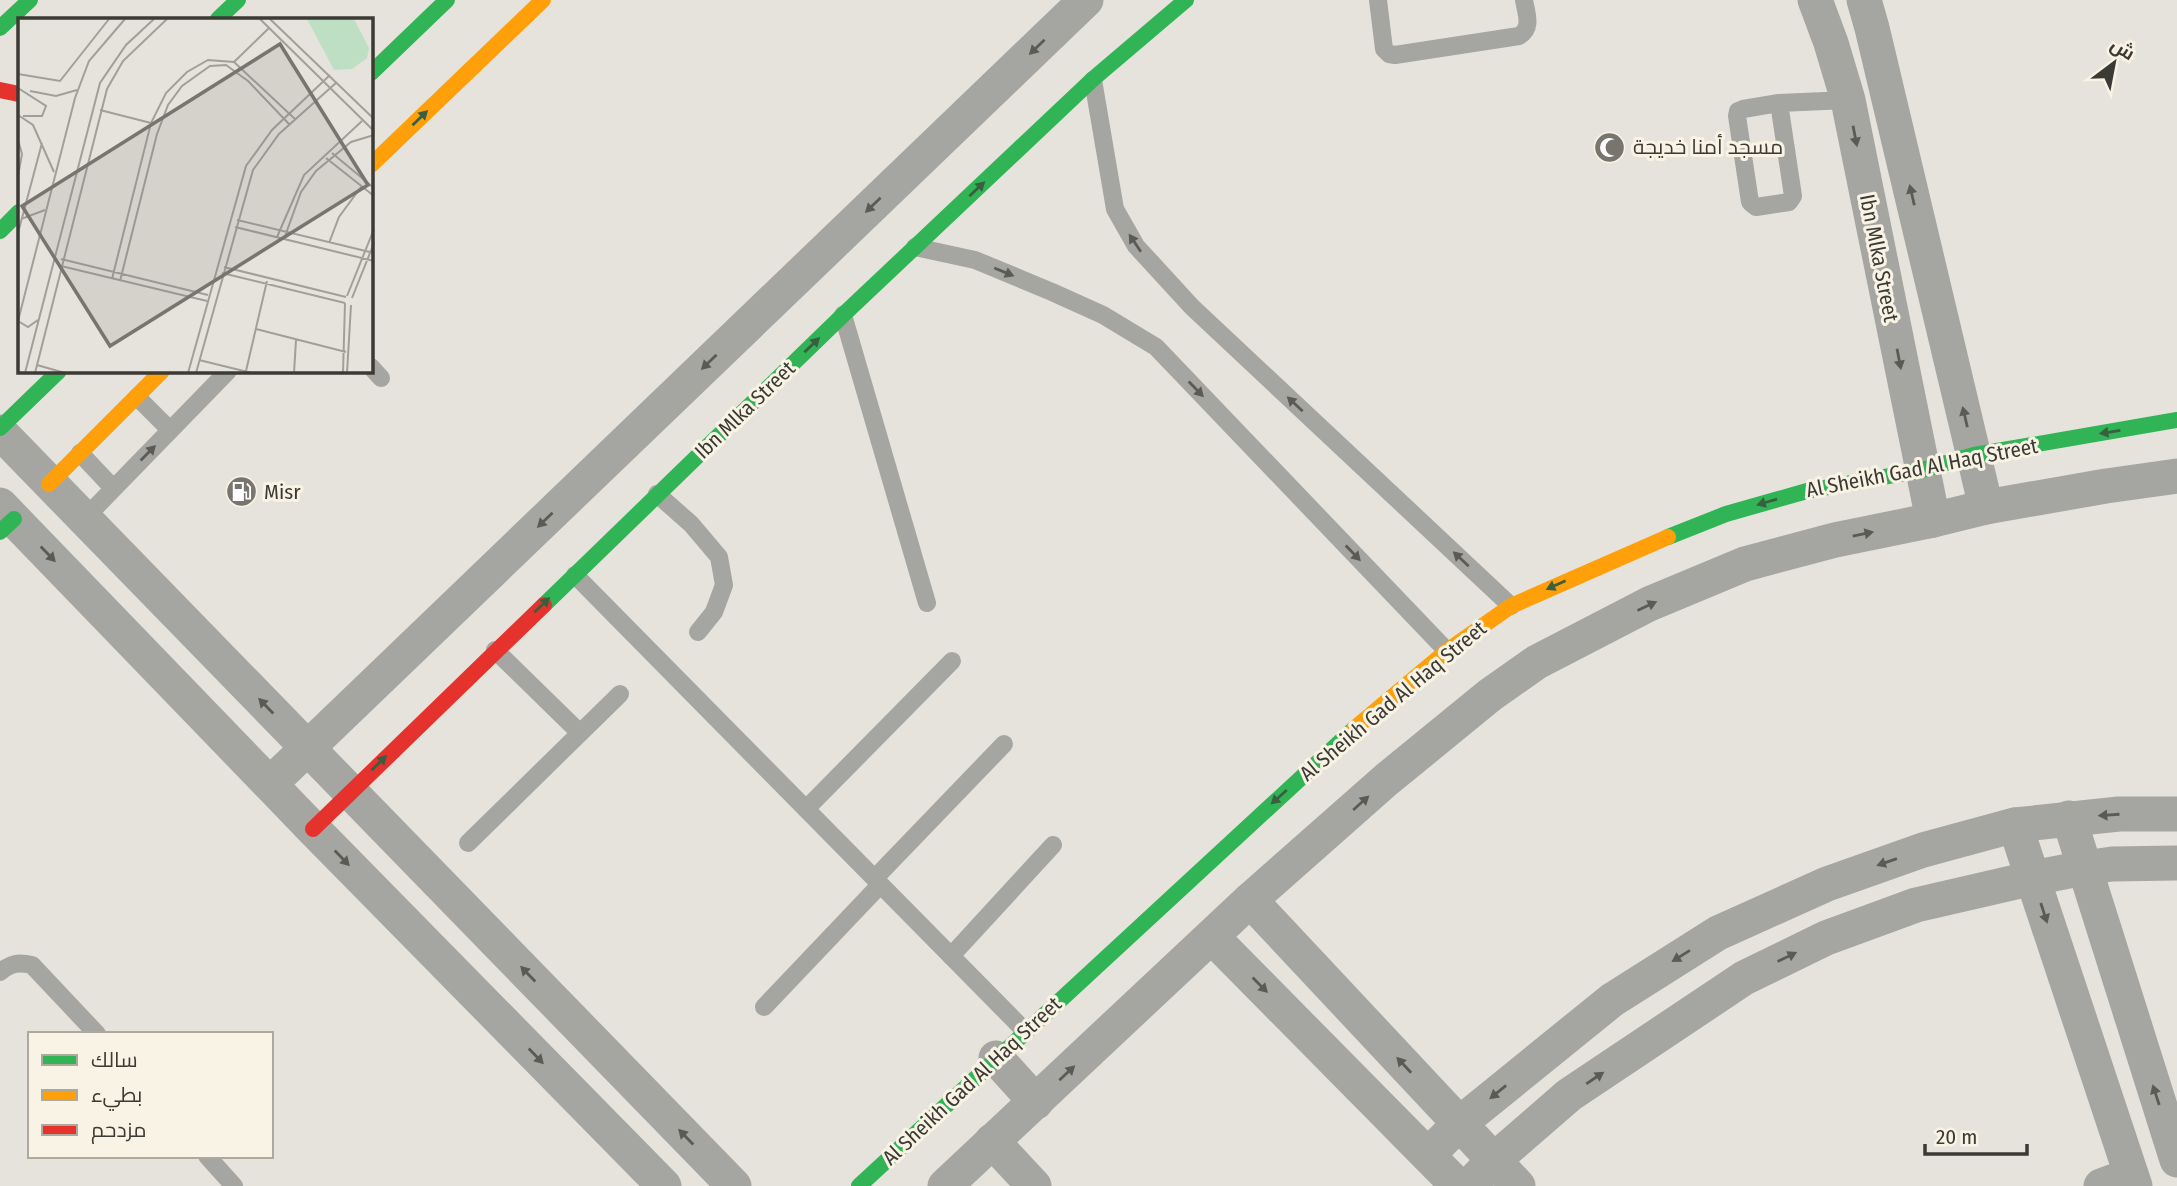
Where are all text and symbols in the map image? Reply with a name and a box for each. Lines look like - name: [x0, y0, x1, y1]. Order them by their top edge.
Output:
- inset map: [18, 18, 373, 373]
- north arrow: [2079, 28, 2149, 98]
- text: ش: [2106, 33, 2139, 65]
- one-way arrow: [1029, 39, 1046, 55]
- one-way arrow: [411, 110, 428, 126]
- one-way arrow: [1849, 125, 1860, 147]
- mosque icon: مسجد أمنا خديجة: [1593, 130, 1627, 164]
- place label: مسجد أمنا خديجة: [1633, 134, 1783, 160]
- one-way arrow: [968, 181, 985, 197]
- one-way arrow: [1906, 184, 1917, 206]
- street label: Ibn Mlka Street: [1854, 192, 1904, 324]
- one-way arrow: [865, 196, 882, 212]
- one-way arrow: [1128, 234, 1142, 252]
- one-way arrow: [994, 267, 1015, 278]
- one-way arrow: [803, 338, 820, 354]
- one-way arrow: [1894, 348, 1905, 370]
- one-way arrow: [701, 354, 718, 370]
- street label: Ibn Mlka Street: [689, 356, 801, 464]
- one-way arrow: [1188, 380, 1204, 397]
- one-way arrow: [1286, 396, 1304, 412]
- one-way arrow: [1959, 405, 1970, 427]
- one-way arrow: [2099, 427, 2121, 438]
- street label: Al Sheikh Gad Al Haq Street: [1804, 433, 2040, 503]
- one-way arrow: [140, 444, 157, 461]
- fuel station icon: Misr: [224, 475, 258, 509]
- place label: Misr: [264, 479, 301, 505]
- one-way arrow: [1756, 497, 1778, 508]
- one-way arrow: [537, 511, 554, 527]
- one-way arrow: [1852, 528, 1874, 539]
- one-way arrow: [1345, 544, 1361, 561]
- one-way arrow: [39, 545, 56, 562]
- one-way arrow: [1453, 552, 1470, 568]
- one-way arrow: [1545, 580, 1566, 591]
- one-way arrow: [534, 597, 551, 614]
- one-way arrow: [1637, 600, 1658, 611]
- street label: Al Sheikh Gad Al Haq Street: [1294, 615, 1492, 787]
- one-way arrow: [259, 698, 275, 715]
- one-way arrow: [370, 756, 387, 772]
- one-way arrow: [1270, 789, 1288, 805]
- one-way arrow: [1352, 796, 1369, 811]
- one-way arrow: [2098, 810, 2120, 821]
- one-way arrow: [334, 850, 350, 866]
- one-way arrow: [1877, 857, 1898, 868]
- one-way arrow: [2039, 903, 2050, 924]
- one-way arrow: [1671, 950, 1690, 963]
- one-way arrow: [1777, 951, 1797, 962]
- one-way arrow: [520, 966, 536, 983]
- one-way arrow: [1251, 976, 1267, 993]
- street label: Al Sheikh Gad Al Haq Street: [877, 991, 1067, 1171]
- legend: [28, 1032, 273, 1158]
- text: سالك: [91, 1047, 138, 1073]
- one-way arrow: [527, 1047, 544, 1064]
- one-way arrow: [1396, 1057, 1412, 1074]
- one-way arrow: [1058, 1065, 1075, 1081]
- one-way arrow: [1586, 1071, 1604, 1085]
- text: بطيء: [91, 1082, 142, 1111]
- one-way arrow: [1490, 1084, 1507, 1099]
- one-way arrow: [2151, 1084, 2161, 1105]
- scale bar: [1925, 1112, 2026, 1156]
- text: مزدحم: [91, 1117, 146, 1144]
- text: 20 m: [1936, 1124, 1977, 1150]
- one-way arrow: [679, 1129, 695, 1146]

